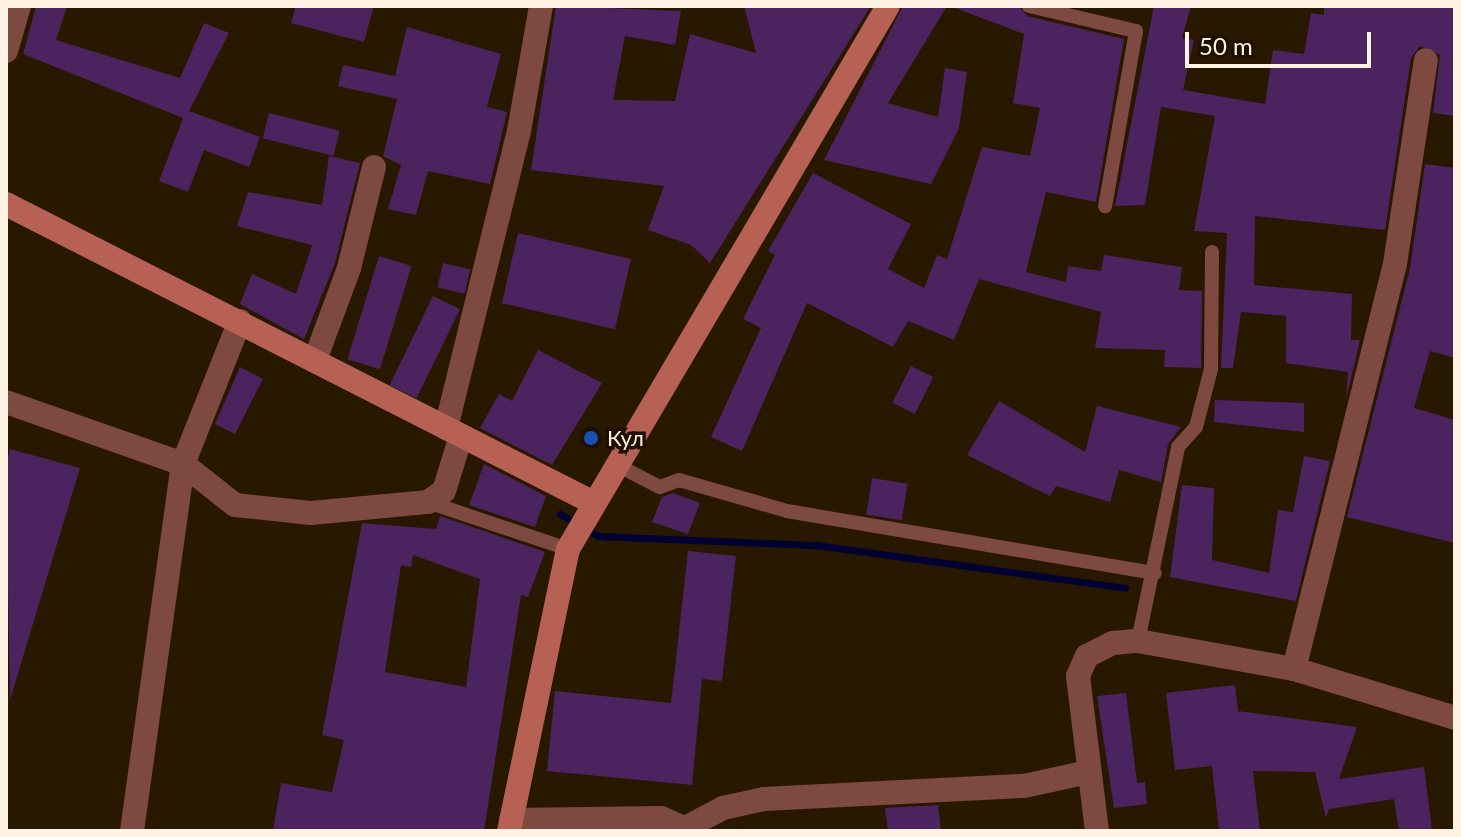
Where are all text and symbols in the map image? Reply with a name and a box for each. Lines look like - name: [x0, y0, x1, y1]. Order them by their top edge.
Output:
- scale bar: [1189, 16, 1375, 66]
- text: 50 m: [1199, 31, 1253, 60]
- place label: Кул: [607, 425, 644, 451]
- marker: Кул: [582, 429, 600, 447]

